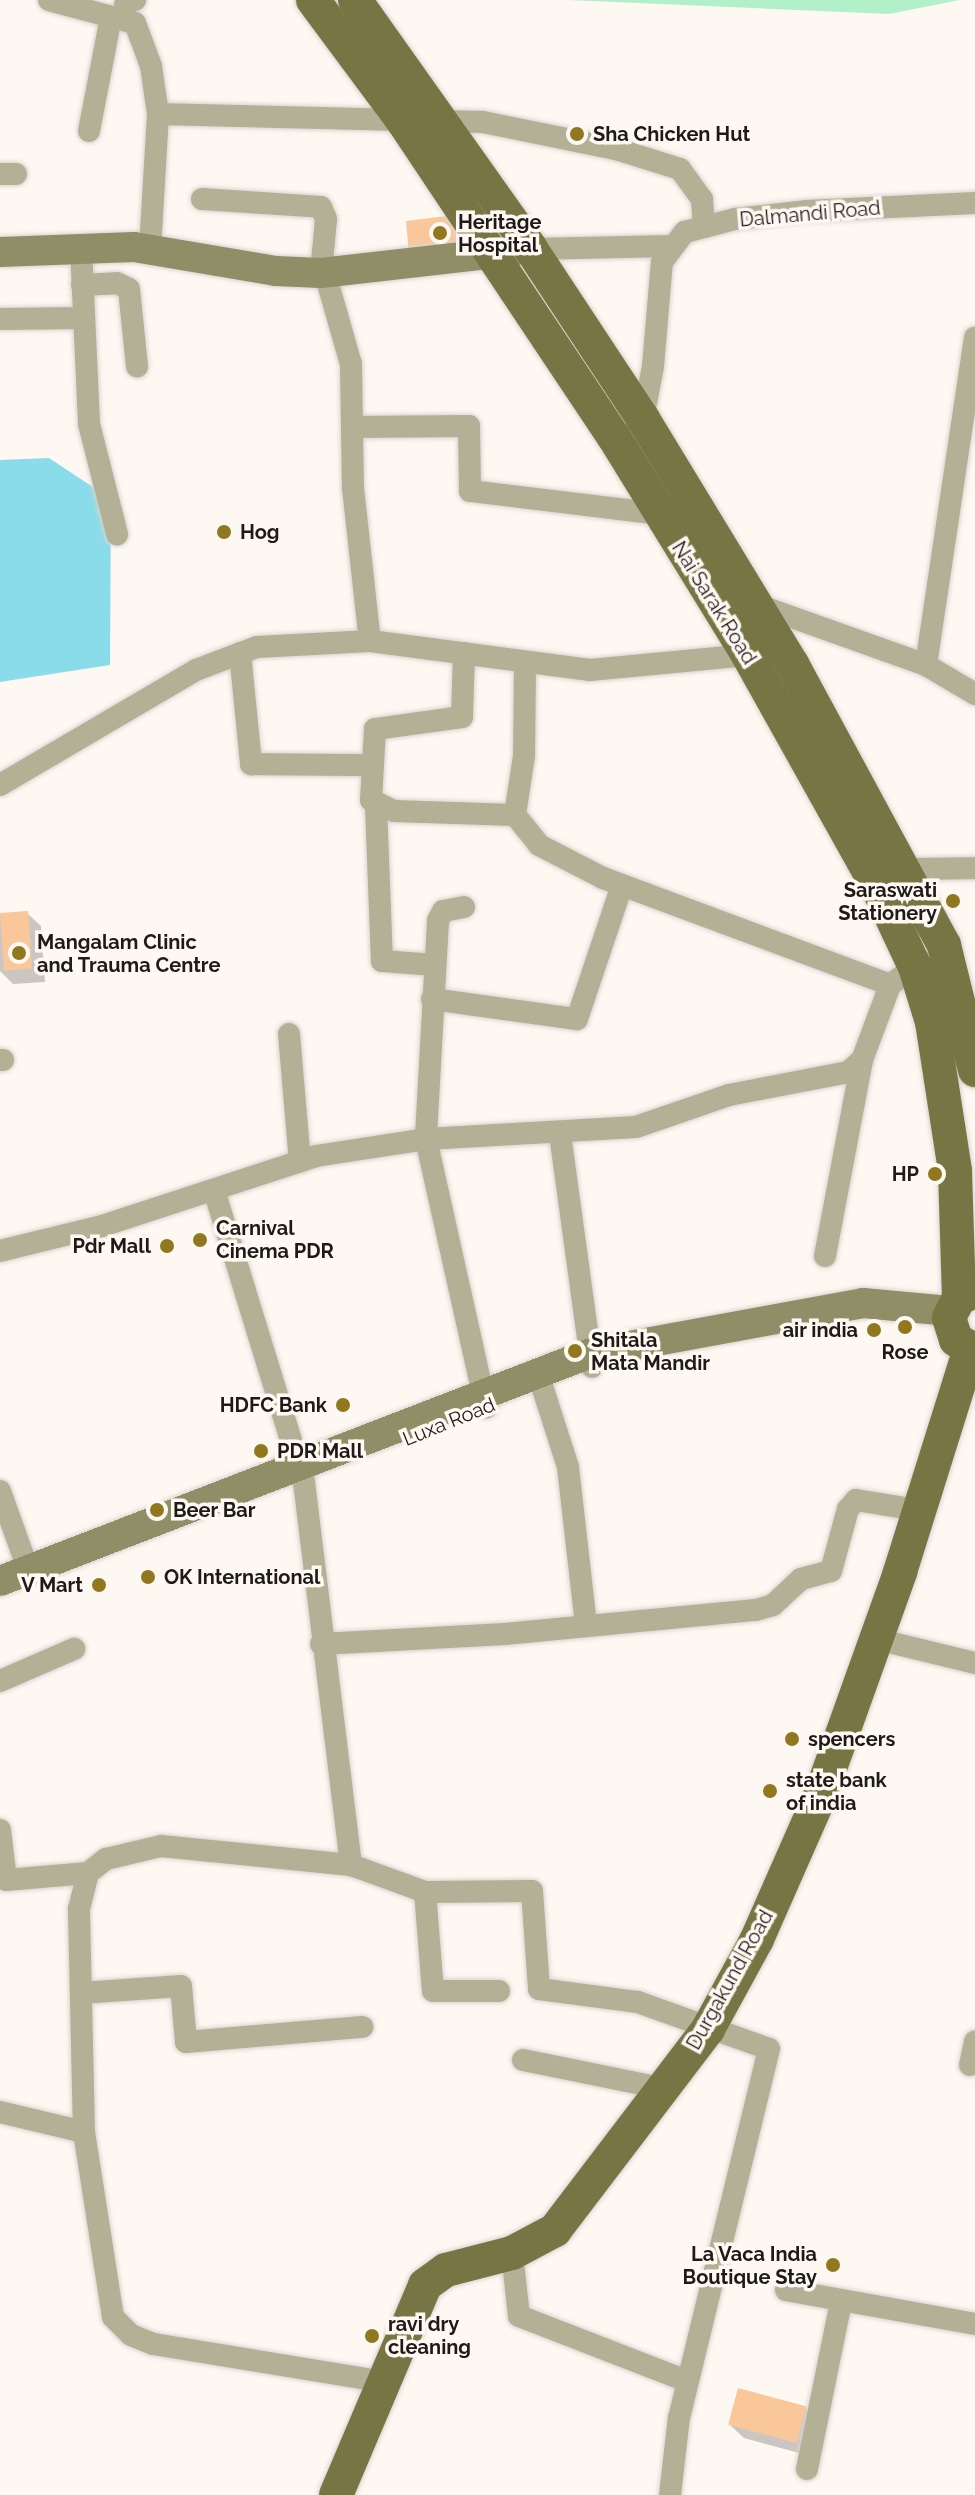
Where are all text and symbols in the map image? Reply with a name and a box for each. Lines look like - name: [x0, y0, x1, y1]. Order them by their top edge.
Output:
- place label: Sha Chicken Hut: [593, 122, 750, 146]
- marker: Sha Chicken Hut: [568, 125, 586, 143]
- street label: Dalmandi Road: [739, 196, 881, 232]
- place label: Heritage Hospital: [458, 210, 541, 257]
- marker: Heritage Hospital: [429, 222, 451, 244]
- place label: Hog: [240, 520, 280, 544]
- marker: Hog: [215, 523, 233, 541]
- street label: Nai Sarak Road: [667, 537, 761, 669]
- place label: Saraswati Stationery: [838, 878, 937, 925]
- marker: Saraswati Stationery: [944, 892, 962, 910]
- place label: Mangalam Clinic and Trauma Centre: [37, 930, 221, 977]
- marker: Mangalam Clinic and Trauma Centre: [8, 942, 30, 964]
- place label: HP: [892, 1162, 919, 1186]
- marker: HP: [926, 1165, 944, 1183]
- place label: Carnival Cinema PDR: [216, 1216, 334, 1263]
- marker: Carnival Cinema PDR: [191, 1231, 209, 1249]
- place label: Pdr Mall: [72, 1234, 151, 1258]
- marker: Pdr Mall: [158, 1237, 176, 1255]
- place label: air india: [782, 1318, 858, 1342]
- marker: Rose: [896, 1318, 914, 1336]
- marker: air india: [865, 1321, 883, 1339]
- place label: Shitala Mata Mandir: [591, 1328, 710, 1375]
- place label: Rose: [882, 1340, 928, 1364]
- marker: Shitala Mata Mandir: [566, 1342, 584, 1360]
- place label: HDFC Bank: [220, 1393, 327, 1417]
- street label: Luxa Road: [399, 1393, 499, 1451]
- marker: HDFC Bank: [334, 1396, 352, 1414]
- place label: PDR Mall: [277, 1439, 363, 1463]
- marker: PDR Mall: [252, 1442, 270, 1460]
- place label: Beer Bar: [173, 1498, 256, 1522]
- marker: Beer Bar: [148, 1501, 166, 1519]
- place label: OK International: [164, 1565, 321, 1589]
- marker: OK International: [139, 1568, 157, 1586]
- place label: V Mart: [21, 1573, 83, 1597]
- marker: V Mart: [90, 1576, 108, 1594]
- place label: spencers: [808, 1727, 895, 1751]
- marker: spencers: [783, 1730, 801, 1748]
- place label: state bank of india: [786, 1768, 887, 1815]
- marker: state bank of india: [761, 1782, 779, 1800]
- street label: Durgakund Road: [682, 1906, 778, 2054]
- place label: La Vaca India Boutique Stay: [683, 2242, 817, 2289]
- marker: La Vaca India Boutique Stay: [824, 2256, 842, 2274]
- place label: ravi dry cleaning: [388, 2312, 471, 2359]
- marker: ravi dry cleaning: [363, 2327, 381, 2345]

